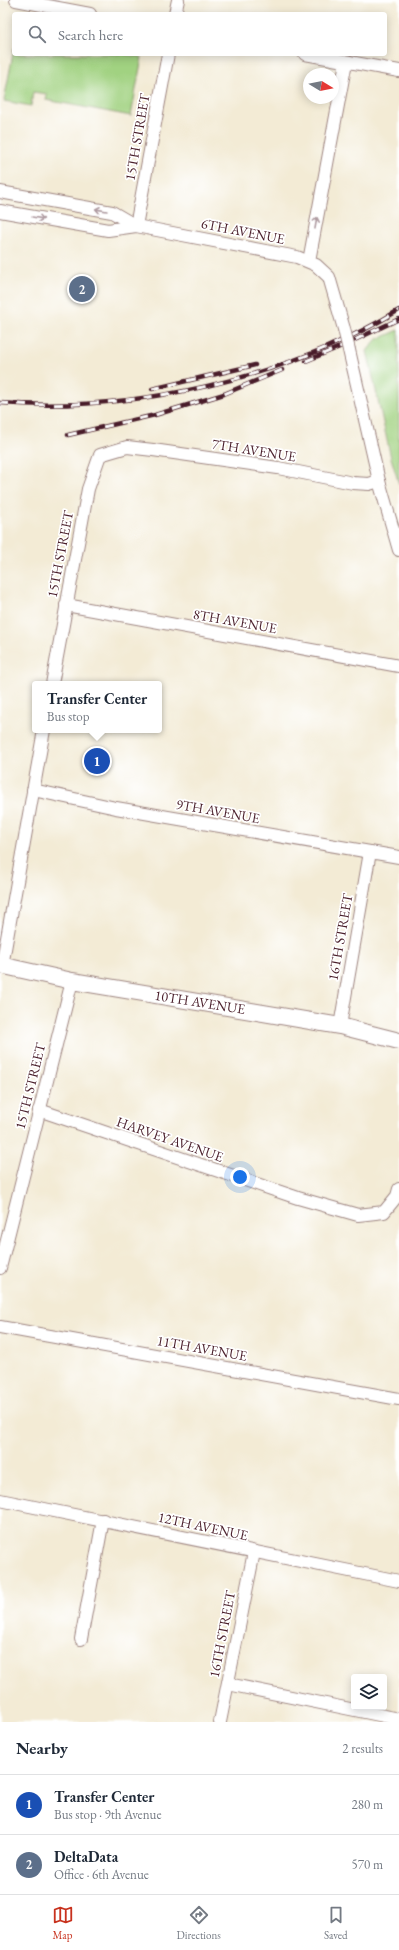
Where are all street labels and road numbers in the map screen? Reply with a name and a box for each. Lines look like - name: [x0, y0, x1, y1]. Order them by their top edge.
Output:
- street label: 15TH STREET: [120, 91, 154, 182]
- street label: 6TH AVENUE: [200, 214, 286, 248]
- street label: 7TH AVENUE: [211, 434, 297, 466]
- street label: 15TH STREET: [43, 508, 77, 599]
- street label: 8TH AVENUE: [192, 605, 278, 637]
- street label: 9TH AVENUE: [175, 795, 261, 827]
- street label: 16TH STREET: [323, 891, 357, 982]
- street label: 10TH AVENUE: [153, 986, 247, 1018]
- street label: 15TH STREET: [11, 1041, 50, 1131]
- street label: HARVEY AVENUE: [114, 1112, 226, 1166]
- street label: 11TH AVENUE: [155, 1331, 249, 1365]
- street label: 12TH AVENUE: [156, 1508, 250, 1544]
- street label: 16TH STREET: [205, 1588, 239, 1679]

